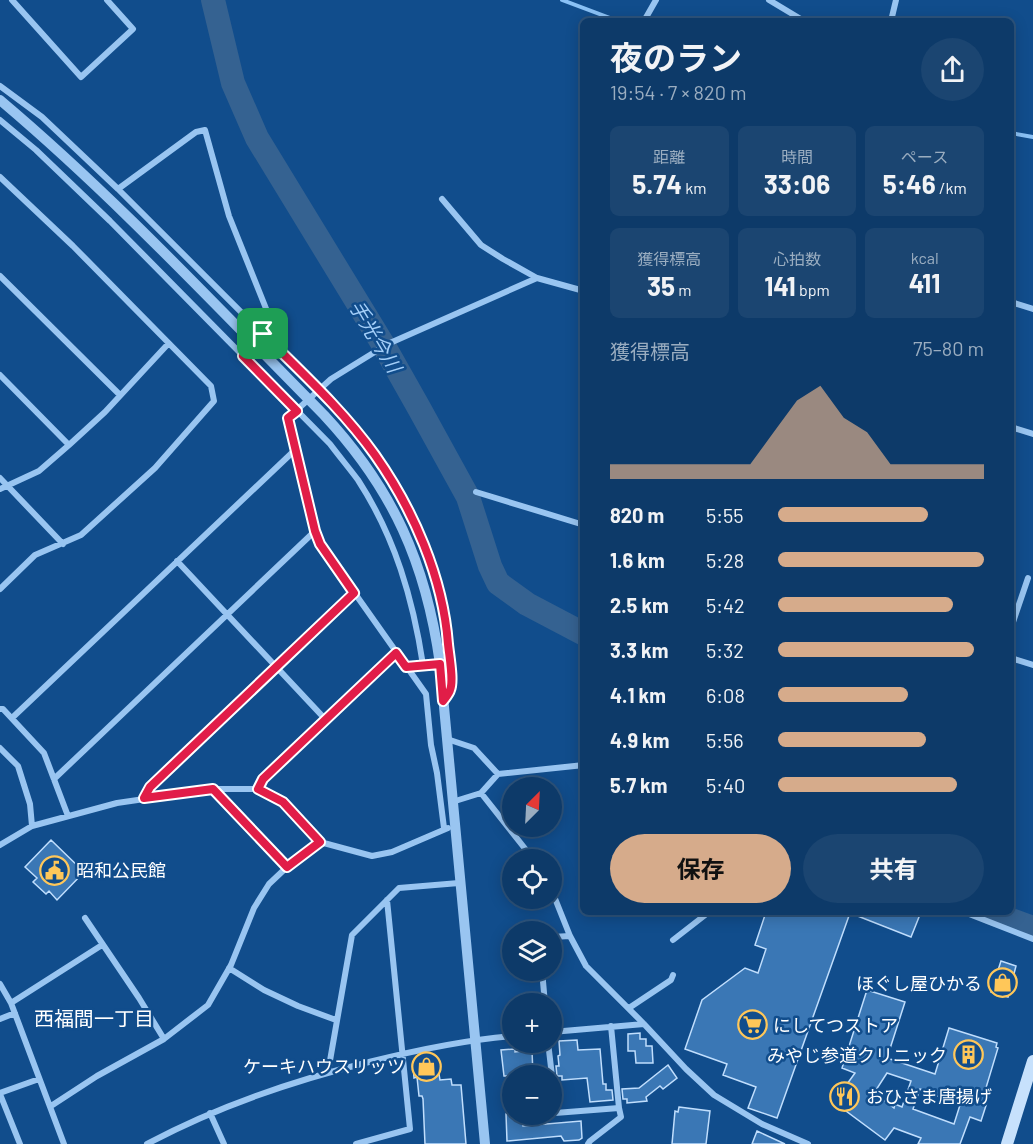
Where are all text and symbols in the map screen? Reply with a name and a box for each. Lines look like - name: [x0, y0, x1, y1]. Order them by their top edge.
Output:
- text: 夜のラン: [610, 37, 742, 77]
- button: share: [921, 38, 984, 101]
- text: 19:54 · 7 × 820 m: [610, 80, 747, 104]
- text: 距離: [653, 147, 685, 166]
- text: 時間: [781, 147, 813, 166]
- text: ペース: [901, 147, 948, 166]
- text: 5.74: [632, 168, 682, 199]
- text: 33:06: [764, 168, 830, 199]
- text: 5:46: [883, 168, 936, 199]
- text: km: [682, 178, 706, 197]
- text: /km: [936, 178, 967, 197]
- text: kcal: [911, 248, 939, 267]
- text: 獲得標高: [637, 249, 701, 268]
- text: 心拍数: [773, 249, 821, 268]
- text: 411: [909, 267, 941, 298]
- text: 35: [647, 270, 675, 301]
- text: 141: [764, 270, 796, 301]
- text: m: [675, 280, 692, 299]
- text: bpm: [796, 280, 830, 299]
- water label: 手光今川: [345, 296, 408, 378]
- pin: [237, 308, 288, 359]
- icon: arrive: [246, 317, 279, 350]
- text: 75–80 m: [913, 336, 984, 360]
- text: 獲得標高: [610, 339, 690, 363]
- text: 820 m: [610, 503, 664, 527]
- text: 5:55: [706, 503, 744, 527]
- text: 1.6 km: [610, 548, 665, 572]
- text: 5:28: [706, 548, 744, 572]
- text: 2.5 km: [610, 593, 669, 617]
- text: 5:42: [706, 593, 745, 617]
- text: 3.3 km: [610, 638, 668, 662]
- text: 5:32: [706, 638, 744, 662]
- text: 4.1 km: [610, 683, 666, 707]
- text: 6:08: [706, 683, 745, 707]
- text: 4.9 km: [610, 728, 669, 752]
- text: 5:56: [706, 728, 744, 752]
- text: 5.7 km: [610, 773, 667, 797]
- text: 5:40: [706, 773, 745, 797]
- north arrow: [502, 777, 562, 837]
- map controls: [502, 777, 562, 1125]
- button: 保存: [610, 834, 791, 903]
- button: 共有: [803, 834, 984, 903]
- button: locate: [502, 849, 562, 909]
- public building icon: 昭和公民館: [39, 854, 71, 886]
- place label: 昭和公民館: [76, 859, 166, 881]
- button: layers: [502, 921, 562, 981]
- shop icon: ほぐし屋ひかる: [987, 967, 1019, 999]
- place label: ほぐし屋ひかる: [856, 972, 982, 994]
- button: +: [502, 993, 562, 1053]
- district label: 西福間一丁目: [34, 1006, 154, 1030]
- supermarket icon: にしてつストア: [736, 1009, 768, 1041]
- place label: にしてつストア: [773, 1014, 898, 1036]
- building icon: みやじ参道クリニック: [952, 1039, 984, 1071]
- place label: みやじ参道クリニック: [767, 1044, 947, 1066]
- shop icon: ケーキハウスリッツ: [410, 1050, 442, 1082]
- place label: ケーキハウスリッツ: [243, 1055, 405, 1077]
- button: −: [502, 1065, 562, 1125]
- restaurant icon: おひさま唐揚げ: [829, 1080, 861, 1112]
- place label: おひさま唐揚げ: [866, 1085, 992, 1107]

